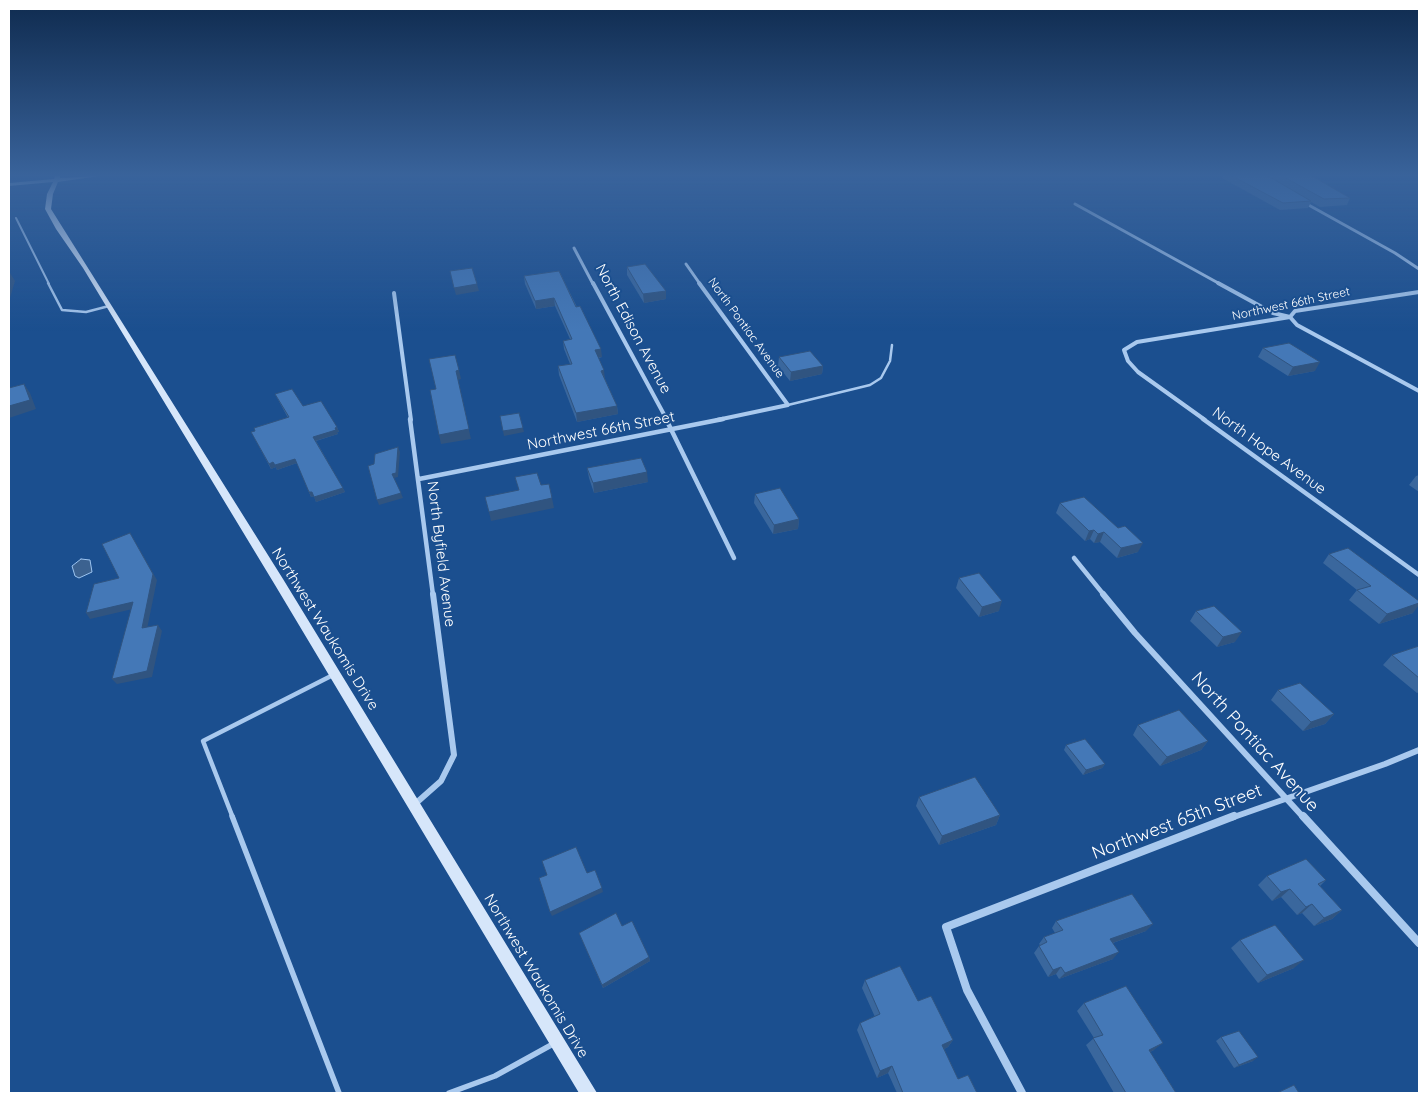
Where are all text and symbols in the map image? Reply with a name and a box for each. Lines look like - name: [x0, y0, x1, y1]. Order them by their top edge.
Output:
- street label: North Edison Avenue: [591, 261, 675, 397]
- street label: North Pontiac Avenue: [705, 275, 787, 381]
- street label: Northwest 66th Street: [1231, 284, 1351, 324]
- street label: North Hope Avenue: [1209, 404, 1329, 498]
- street label: Northwest 66th Street: [526, 408, 676, 454]
- street label: North Byfield Avenue: [423, 480, 459, 628]
- street label: Northwest Waukomis Drive: [268, 544, 382, 714]
- street label: North Pontiac Avenue: [1187, 668, 1323, 816]
- street label: Northwest 65th Street: [1089, 780, 1265, 864]
- street label: Northwest Waukomis Drive: [480, 891, 592, 1061]

